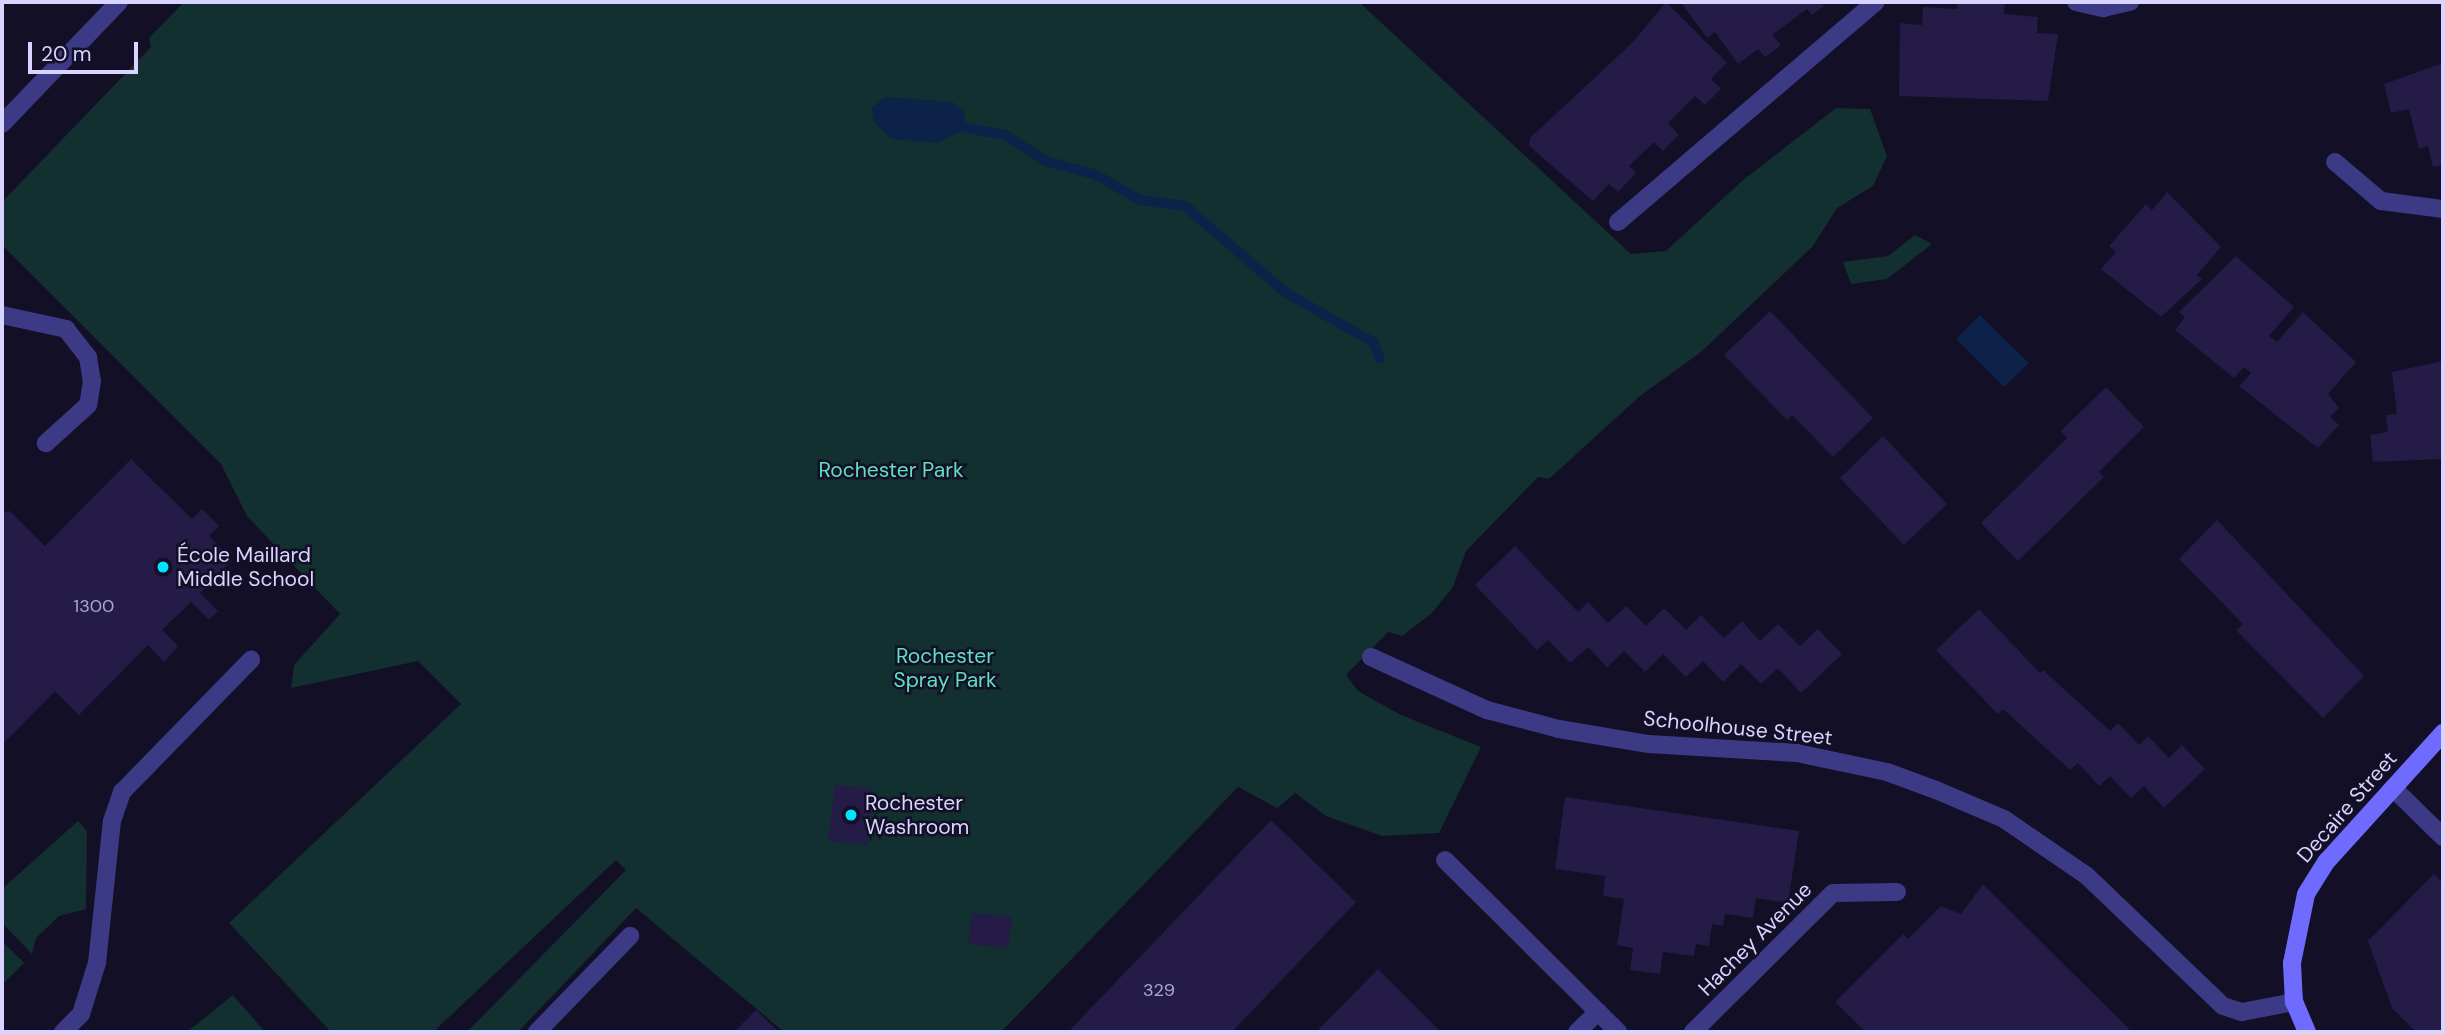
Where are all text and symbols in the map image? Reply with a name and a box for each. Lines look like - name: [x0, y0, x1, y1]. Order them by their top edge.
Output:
- scale bar: [32, 28, 142, 72]
- text: 20 m: [41, 40, 92, 68]
- park label: Rochester Park: [818, 457, 964, 483]
- place label: École Maillard Middle School: [177, 542, 314, 592]
- marker: École Maillard Middle School: [155, 559, 171, 575]
- house number: 1300: [74, 595, 114, 617]
- park label: Rochester Spray Park: [894, 643, 996, 693]
- street label: Schoolhouse Street: [1642, 706, 1834, 750]
- street label: Decaire Street: [2292, 746, 2402, 868]
- place label: Rochester Washroom: [865, 790, 969, 840]
- marker: Rochester Washroom: [843, 807, 859, 823]
- street label: Hachey Avenue: [1693, 877, 1817, 1001]
- house number: 329: [1143, 979, 1175, 1001]

